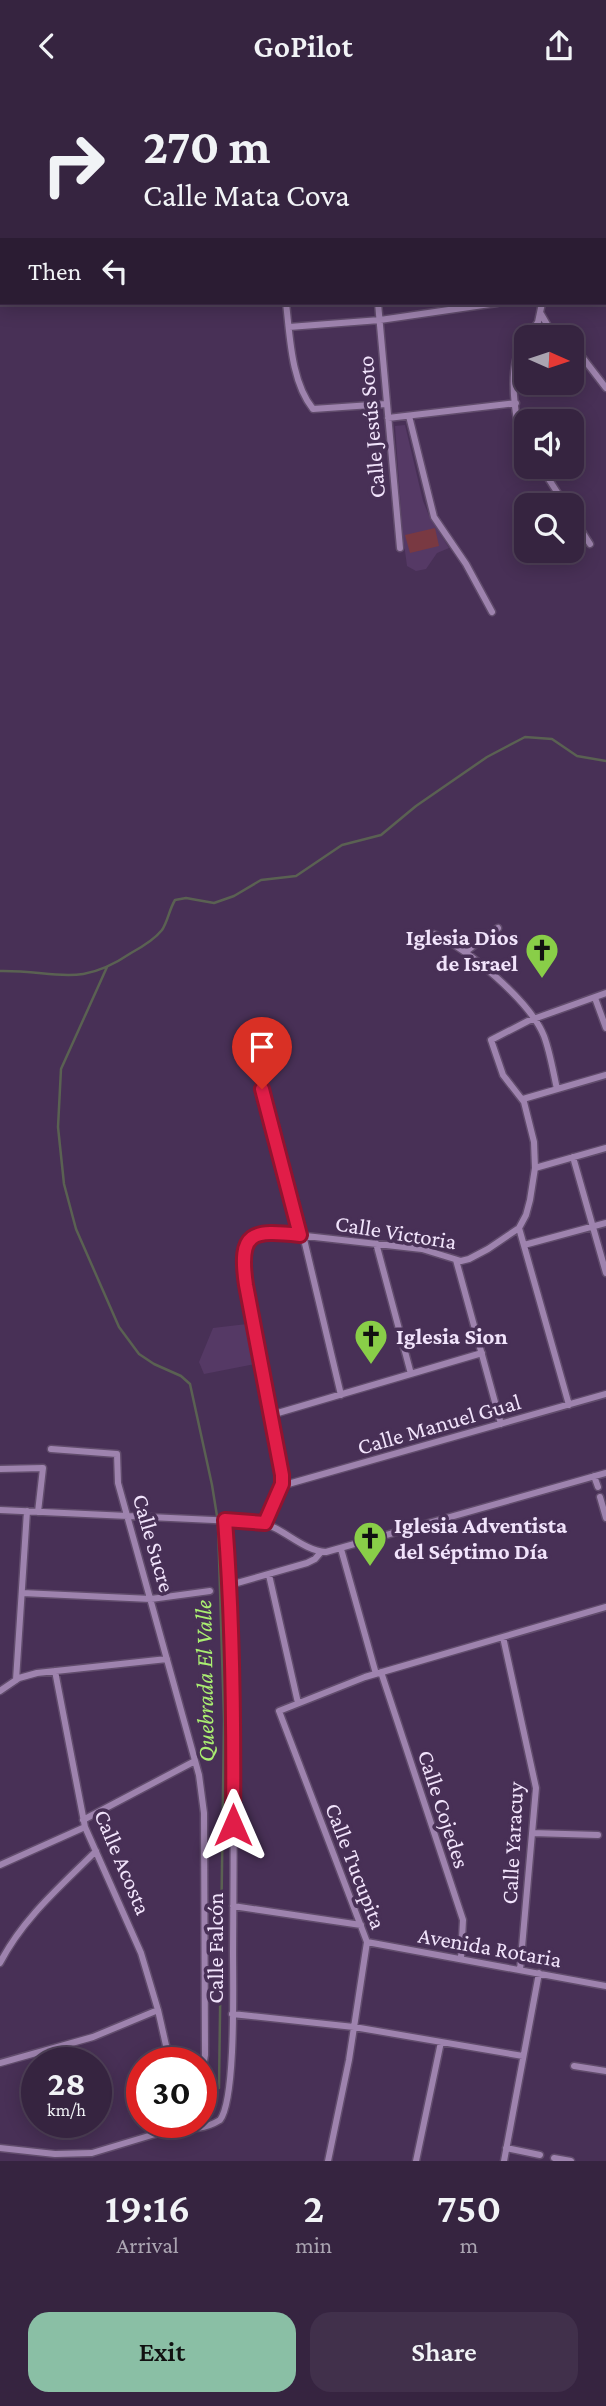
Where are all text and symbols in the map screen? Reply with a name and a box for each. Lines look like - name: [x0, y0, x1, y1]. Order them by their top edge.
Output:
- icon: back: [28, 27, 66, 65]
- icon: share: [540, 27, 578, 65]
- text: GoPilot: [253, 28, 353, 64]
- icon: right: [28, 119, 119, 210]
- text: 270 m: [143, 119, 271, 174]
- text: Calle Mata Cova: [143, 177, 350, 213]
- icon: left: [96, 252, 134, 290]
- text: Then: [28, 257, 82, 286]
- north arrow: [514, 325, 584, 395]
- map controls: [514, 325, 584, 563]
- street label: Calle Jesús Soto: [352, 355, 390, 499]
- button: sound: [514, 409, 584, 479]
- button: search: [514, 493, 584, 563]
- place label: Iglesia Dios de Israel: [406, 924, 518, 976]
- church icon: Iglesia Dios de Israel: [523, 931, 561, 980]
- pin: [232, 1017, 292, 1089]
- icon: arrive: [243, 1028, 281, 1066]
- street label: Calle Victoria: [333, 1210, 459, 1254]
- church icon: Iglesia Sion: [352, 1317, 390, 1366]
- place label: Iglesia Sion: [396, 1323, 508, 1349]
- street label: Calle Manuel Gual: [354, 1388, 524, 1460]
- street label: Calle Sucre: [128, 1491, 180, 1595]
- place label: Iglesia Adventista del Séptimo Día: [394, 1512, 568, 1564]
- church icon: Iglesia Adventista del Séptimo Día: [351, 1519, 389, 1568]
- water label: Quebrada El Valle: [189, 1600, 219, 1762]
- street label: Calle Cojedes: [413, 1747, 475, 1871]
- street label: Calle Yaracuy: [496, 1781, 528, 1905]
- position arrow: [196, 1788, 270, 1862]
- street label: Calle Tucupita: [320, 1799, 392, 1933]
- street label: Calle Acosta: [89, 1806, 157, 1919]
- street label: Calle Falcón: [202, 1892, 228, 2004]
- street label: Avenida Rotaria: [416, 1922, 564, 1972]
- speed limit sign: 30: [126, 2047, 217, 2138]
- text: 28: [47, 2064, 86, 2103]
- text: km/h: [47, 2100, 86, 2120]
- text: 19:16: [105, 2184, 190, 2231]
- text: 2: [303, 2184, 324, 2231]
- text: 750: [437, 2184, 501, 2231]
- text: Arrival: [116, 2232, 179, 2258]
- text: min: [295, 2232, 332, 2258]
- text: m: [460, 2232, 478, 2258]
- button: Exit: [28, 2312, 296, 2392]
- button: Share: [310, 2312, 578, 2392]

